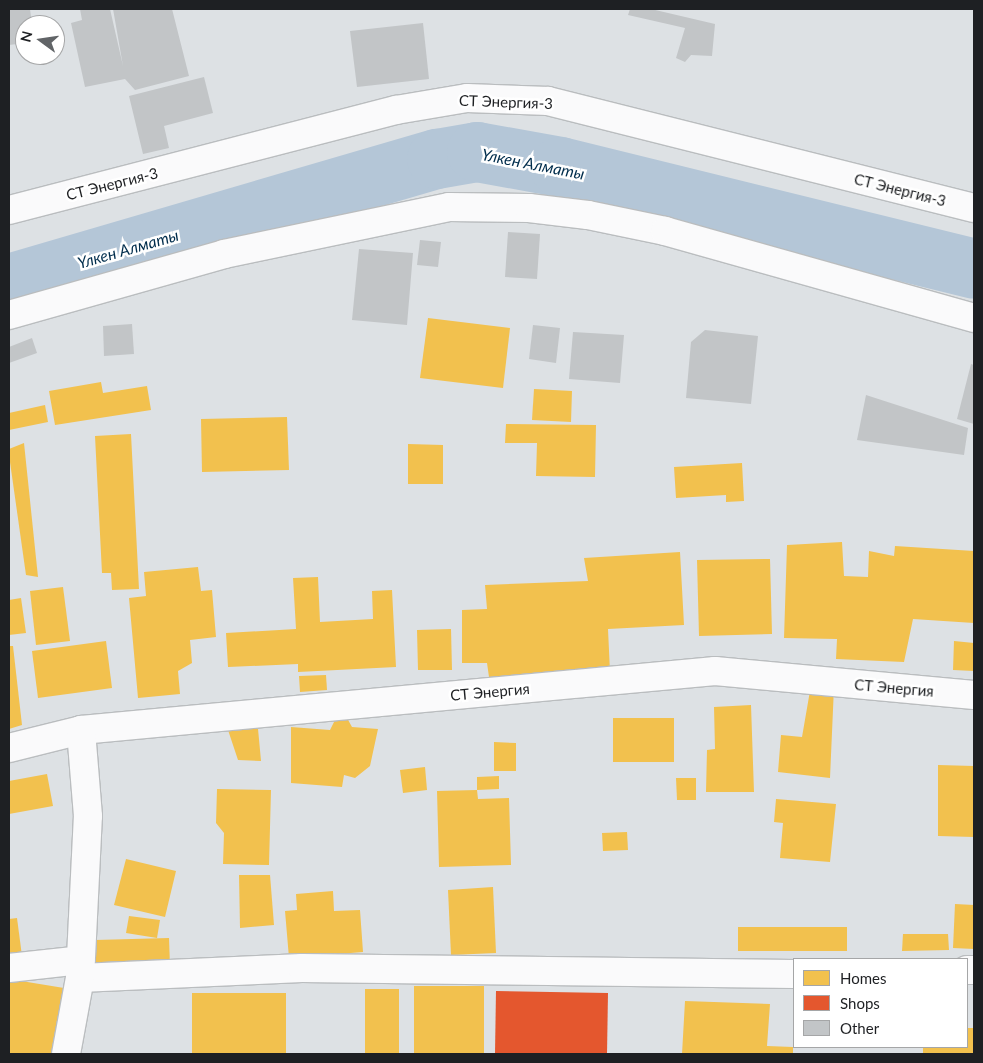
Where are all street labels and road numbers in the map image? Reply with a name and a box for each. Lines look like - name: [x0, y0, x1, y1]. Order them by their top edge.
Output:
- street label: СТ Энергия-3: [459, 91, 553, 113]
- street label: СТ Энергия-3: [64, 164, 160, 204]
- street label: СТ Энергия-3: [852, 170, 948, 210]
- street label: СТ Энергия: [854, 676, 934, 700]
- street label: СТ Энергия: [450, 680, 530, 704]

